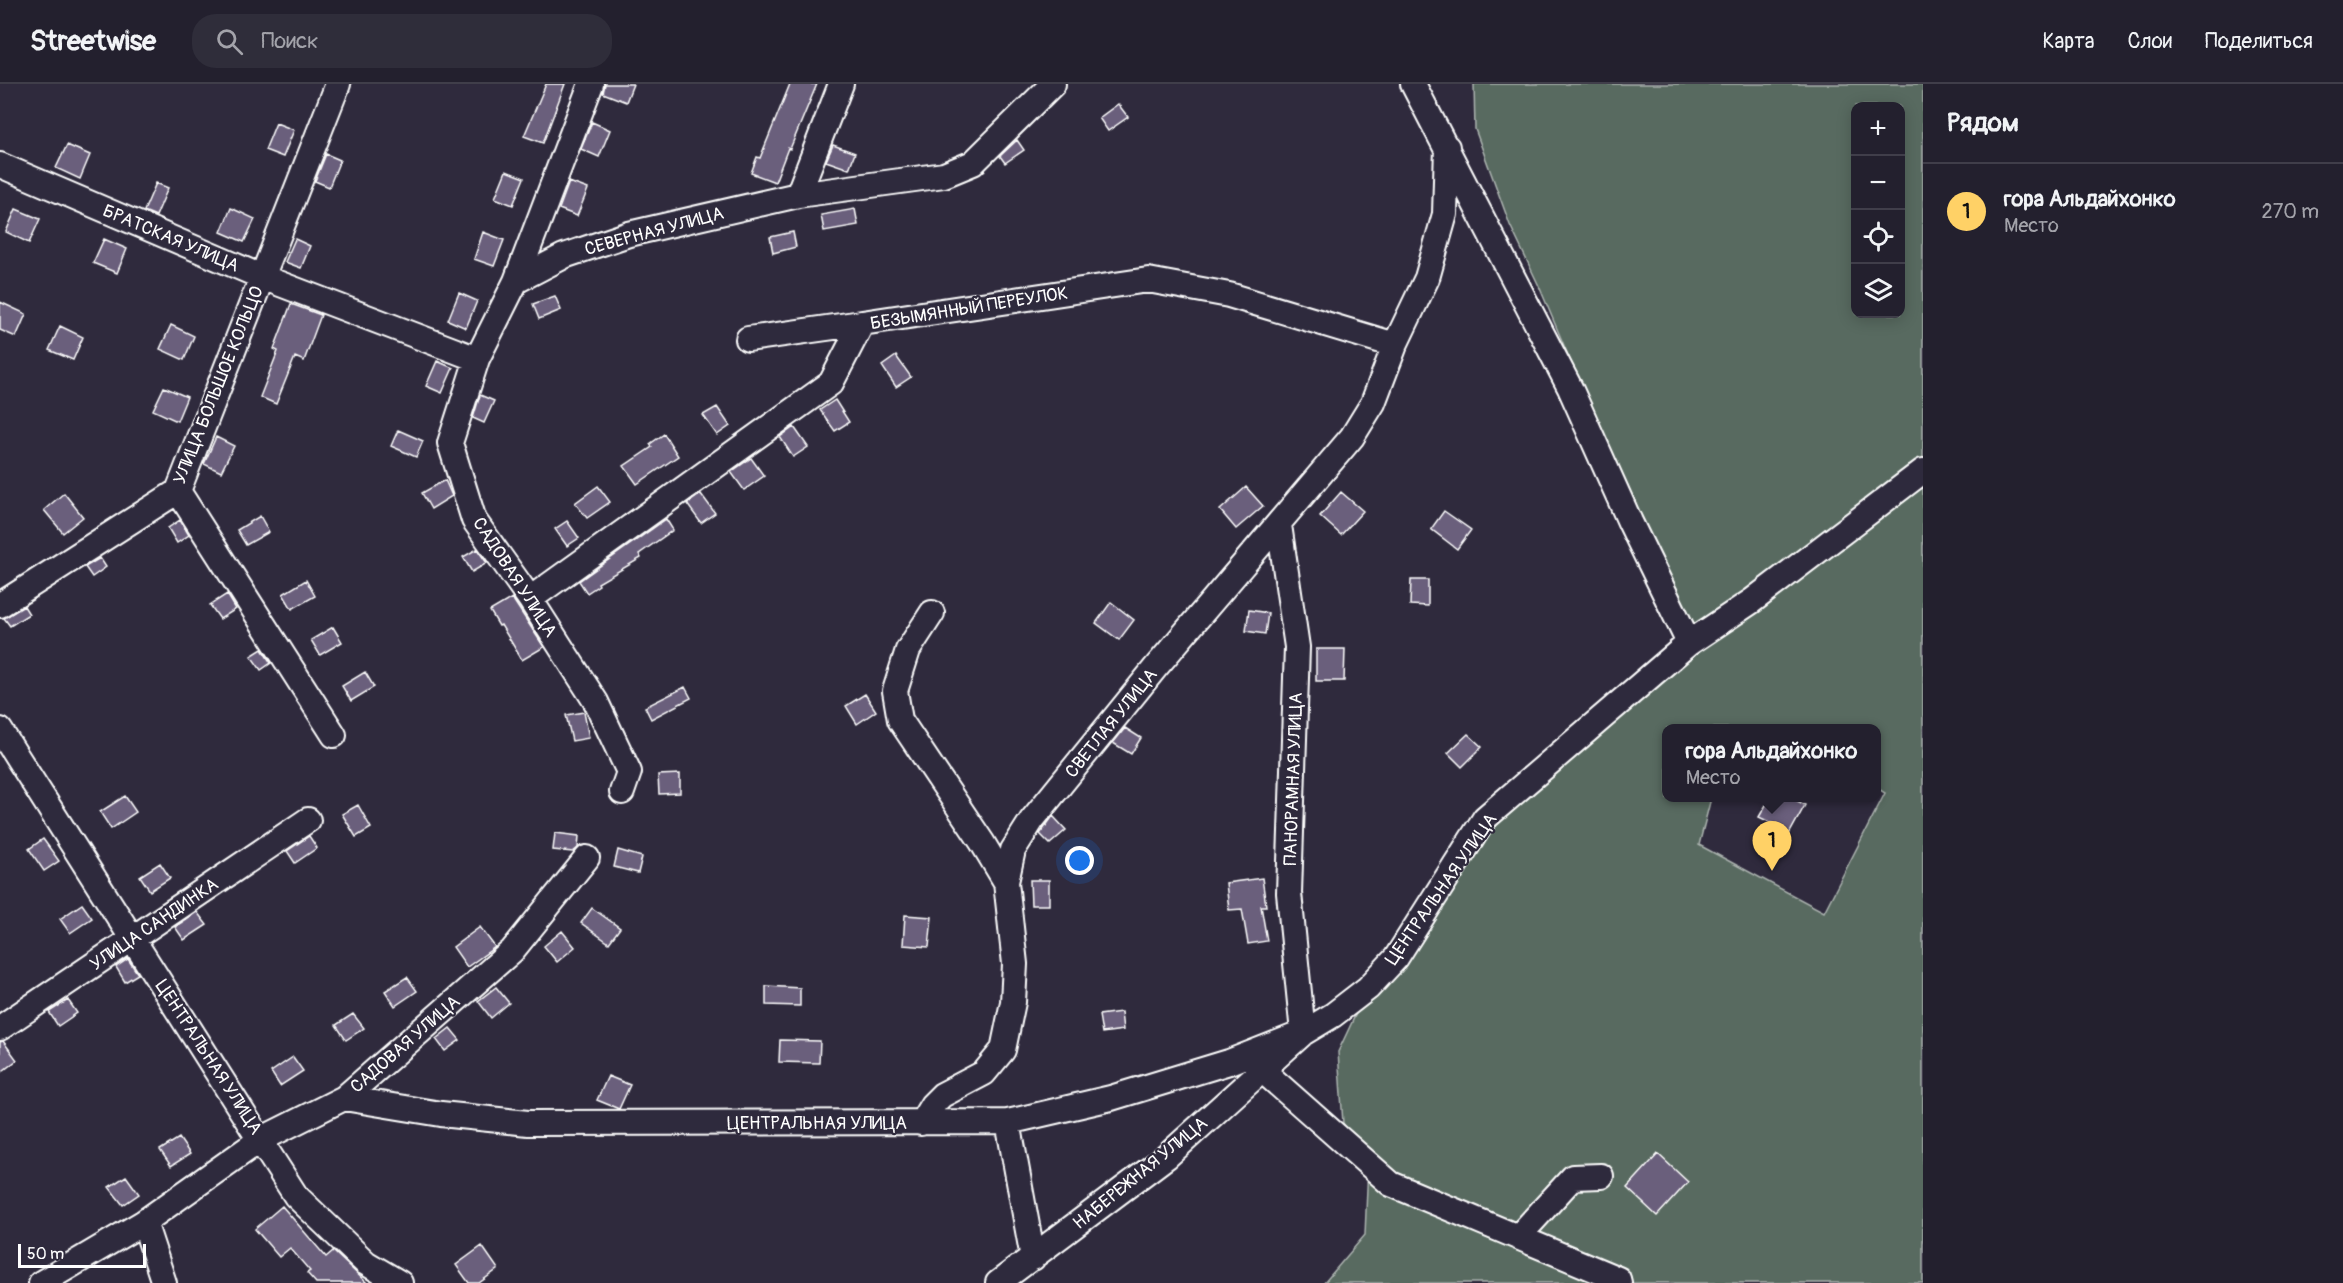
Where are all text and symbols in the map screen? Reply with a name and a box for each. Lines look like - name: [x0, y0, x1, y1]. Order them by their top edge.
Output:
- search box: [192, 14, 612, 68]
- text: Streetwise: [30, 24, 156, 59]
- icon: search: [213, 25, 246, 58]
- text: Поиск: [261, 27, 318, 55]
- text: Карта: [2042, 28, 2094, 55]
- text: Слои: [2127, 28, 2172, 55]
- text: Поделиться: [2205, 28, 2313, 55]
- map controls: [1851, 102, 1905, 318]
- button: +: [1851, 102, 1905, 156]
- text: Рядом: [1947, 107, 2019, 139]
- button: −: [1851, 156, 1905, 210]
- text: гора Альдайхонко: [2004, 185, 2176, 213]
- street label: БРАТСКАЯ УЛИЦА: [99, 199, 243, 278]
- text: 1: [1963, 199, 1970, 224]
- text: 270 m: [2261, 199, 2319, 224]
- street label: СЕВЕРНАЯ УЛИЦА: [582, 202, 727, 261]
- button: locate: [1851, 210, 1905, 264]
- text: Место: [2004, 213, 2059, 238]
- button: layers: [1851, 264, 1905, 318]
- street label: БЕЗЫМЯННЫЙ ПЕРЕУЛОК: [869, 282, 1069, 335]
- street label: УЛИЦА БОЛЬШОЕ КОЛЬЦО: [168, 283, 269, 488]
- street label: САДОВАЯ УЛИЦА: [467, 513, 562, 642]
- street label: СВЕТЛАЯ УЛИЦА: [1060, 664, 1163, 783]
- street label: ПАНОРАМНАЯ УЛИЦА: [1279, 692, 1308, 866]
- popup: [1662, 724, 1881, 802]
- text: гора Альдайхонко: [1686, 737, 1857, 765]
- text: Место: [1686, 765, 1740, 790]
- street label: ЦЕНТРАЛЬНАЯ УЛИЦА: [1380, 809, 1503, 970]
- pin: 1: [1752, 822, 1792, 871]
- your location: [1065, 846, 1094, 875]
- street label: УЛИЦА САНДИНКА: [86, 873, 223, 976]
- street label: ЦЕНТРАЛЬНАЯ УЛИЦА: [150, 976, 267, 1139]
- street label: САДОВАЯ УЛИЦА: [346, 990, 465, 1098]
- street label: ЦЕНТРАЛЬНАЯ УЛИЦА: [727, 1112, 907, 1135]
- street label: НАБЕРЕЖНАЯ УЛИЦА: [1068, 1112, 1213, 1235]
- scale bar: [18, 1241, 146, 1268]
- text: 50 m: [27, 1244, 64, 1264]

